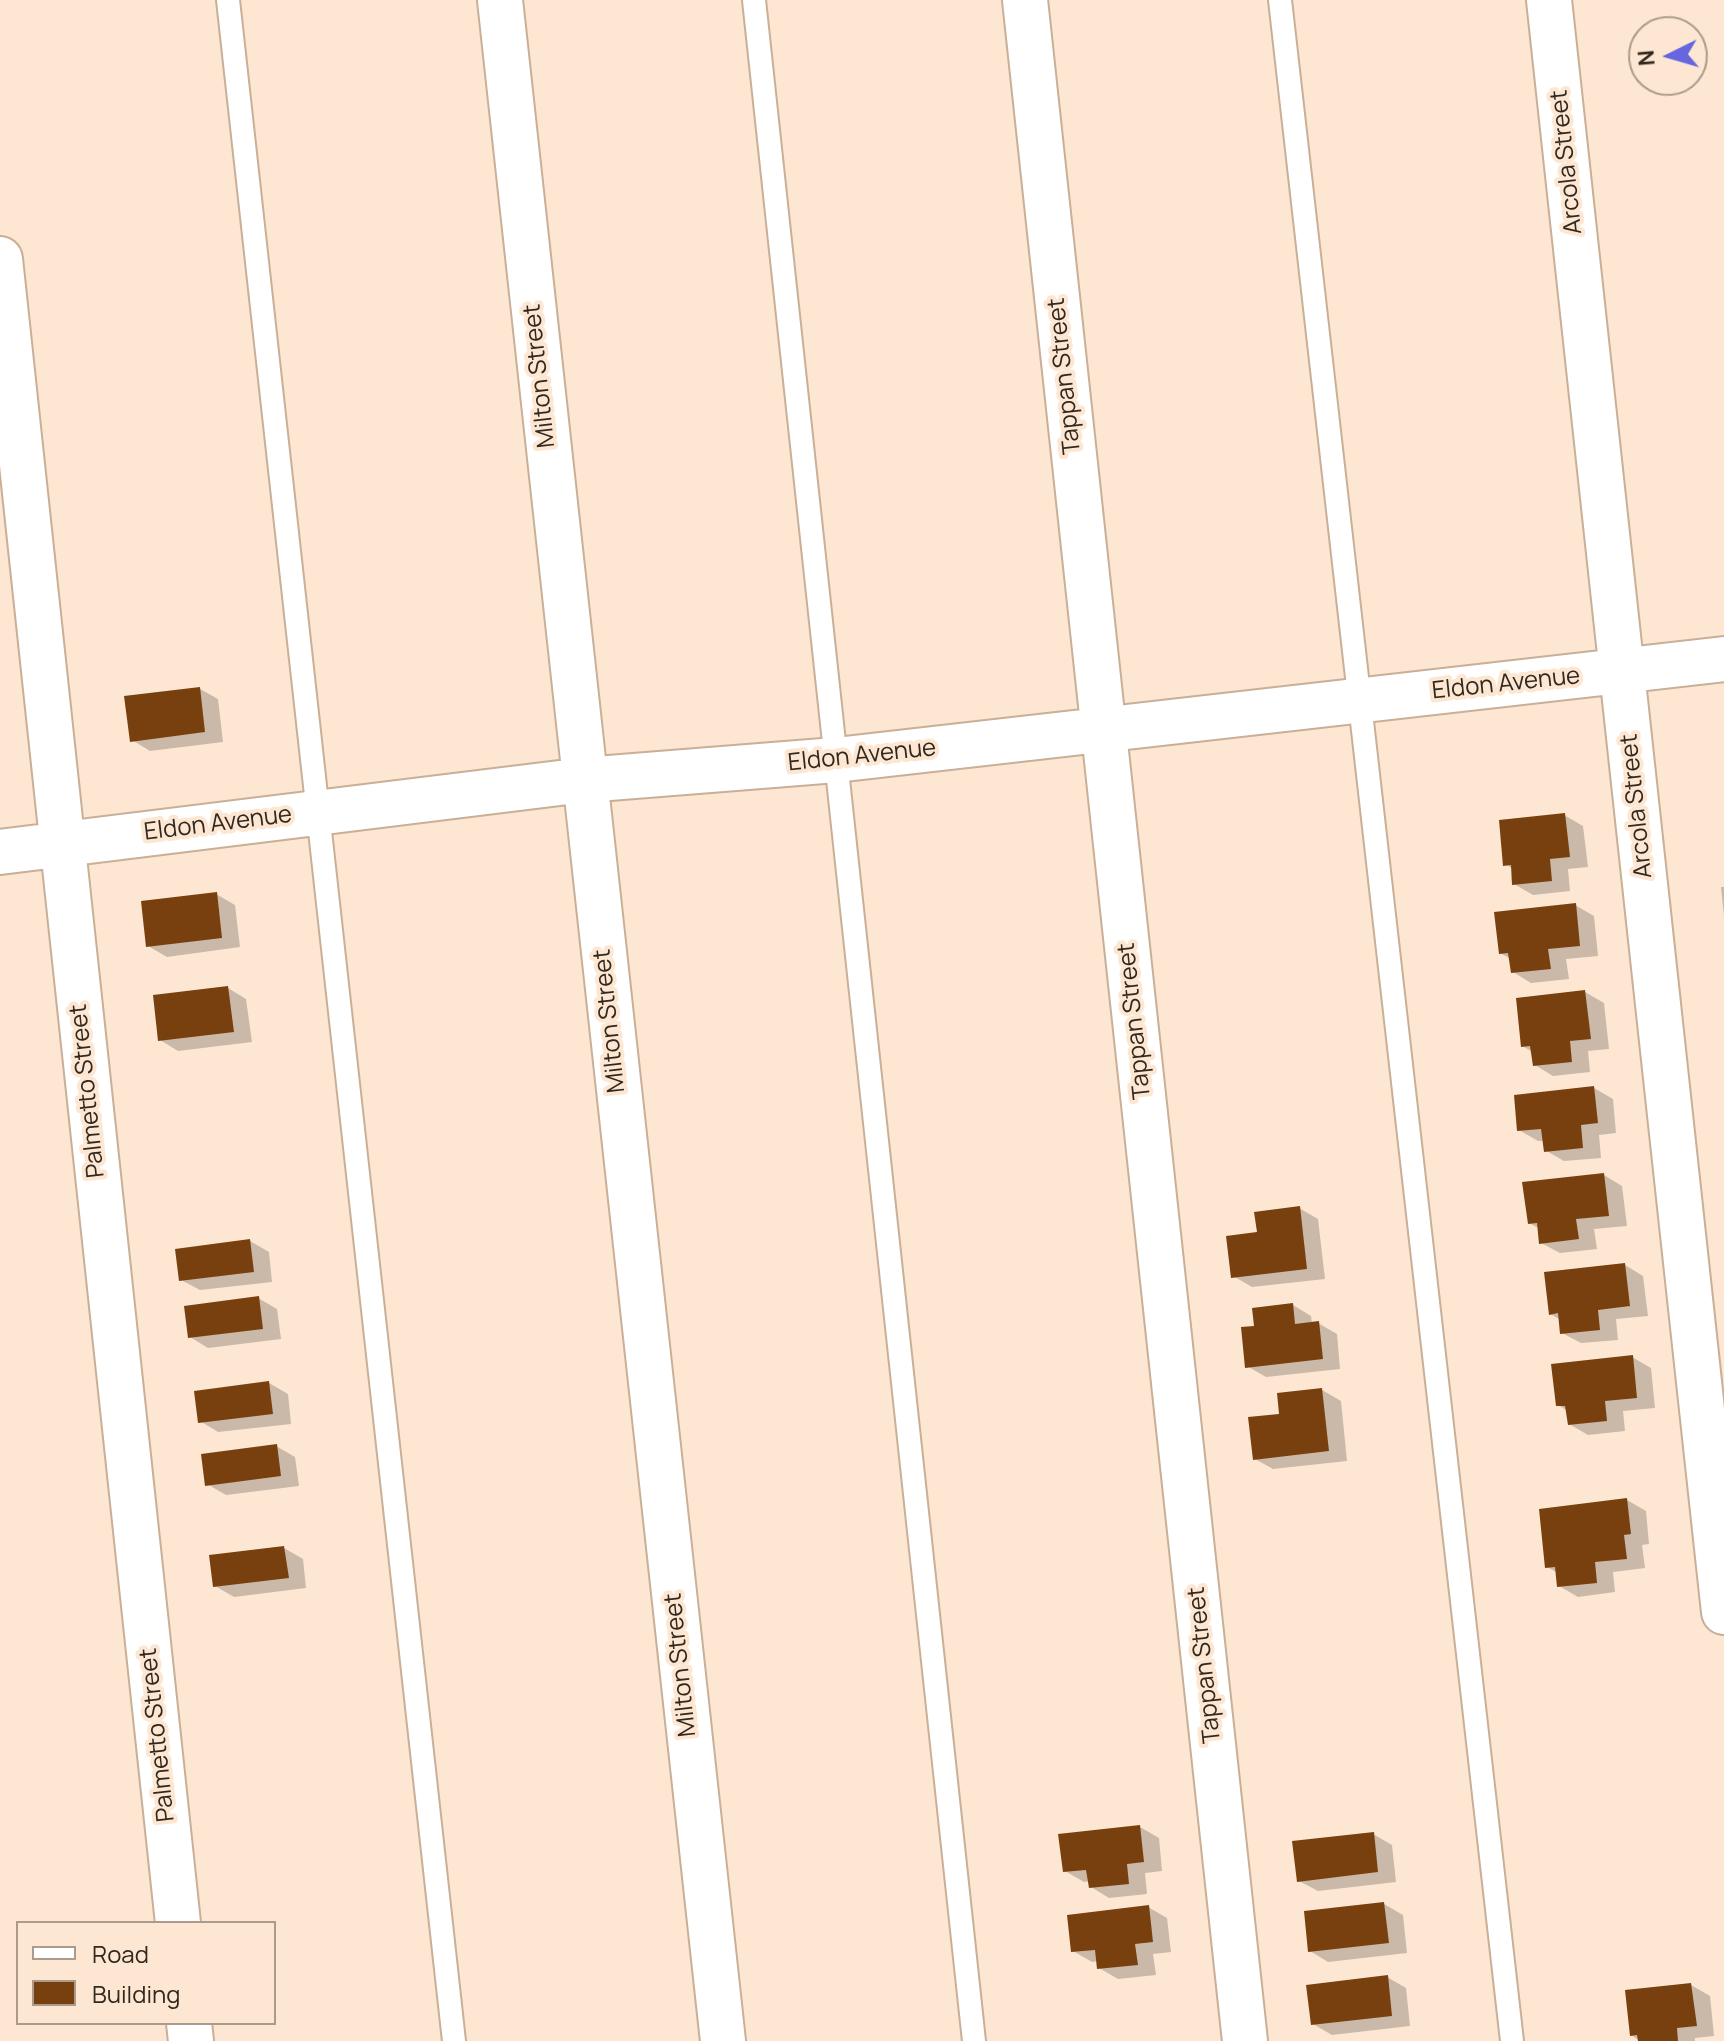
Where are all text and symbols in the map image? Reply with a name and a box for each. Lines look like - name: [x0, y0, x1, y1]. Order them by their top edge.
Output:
- north arrow: [1628, 16, 1708, 96]
- text: N: [1630, 49, 1662, 67]
- street label: Arcola Street: [1545, 88, 1589, 236]
- street label: Tappan Street: [1042, 296, 1088, 456]
- street label: Milton Street: [518, 303, 562, 449]
- street label: Eldon Avenue: [1430, 662, 1582, 706]
- street label: Arcola Street: [1615, 732, 1659, 880]
- street label: Eldon Avenue: [786, 734, 938, 778]
- street label: Eldon Avenue: [142, 801, 294, 847]
- street label: Tappan Street: [1112, 941, 1158, 1101]
- street label: Milton Street: [588, 948, 632, 1094]
- street label: Palmetto Street: [65, 1003, 111, 1179]
- street label: Tappan Street: [1182, 1585, 1228, 1745]
- street label: Milton Street: [659, 1592, 703, 1738]
- street label: Palmetto Street: [135, 1647, 181, 1823]
- legend: [16, 1921, 276, 2025]
- text: Road: [92, 1937, 149, 1970]
- text: Building: [92, 1977, 180, 2010]

